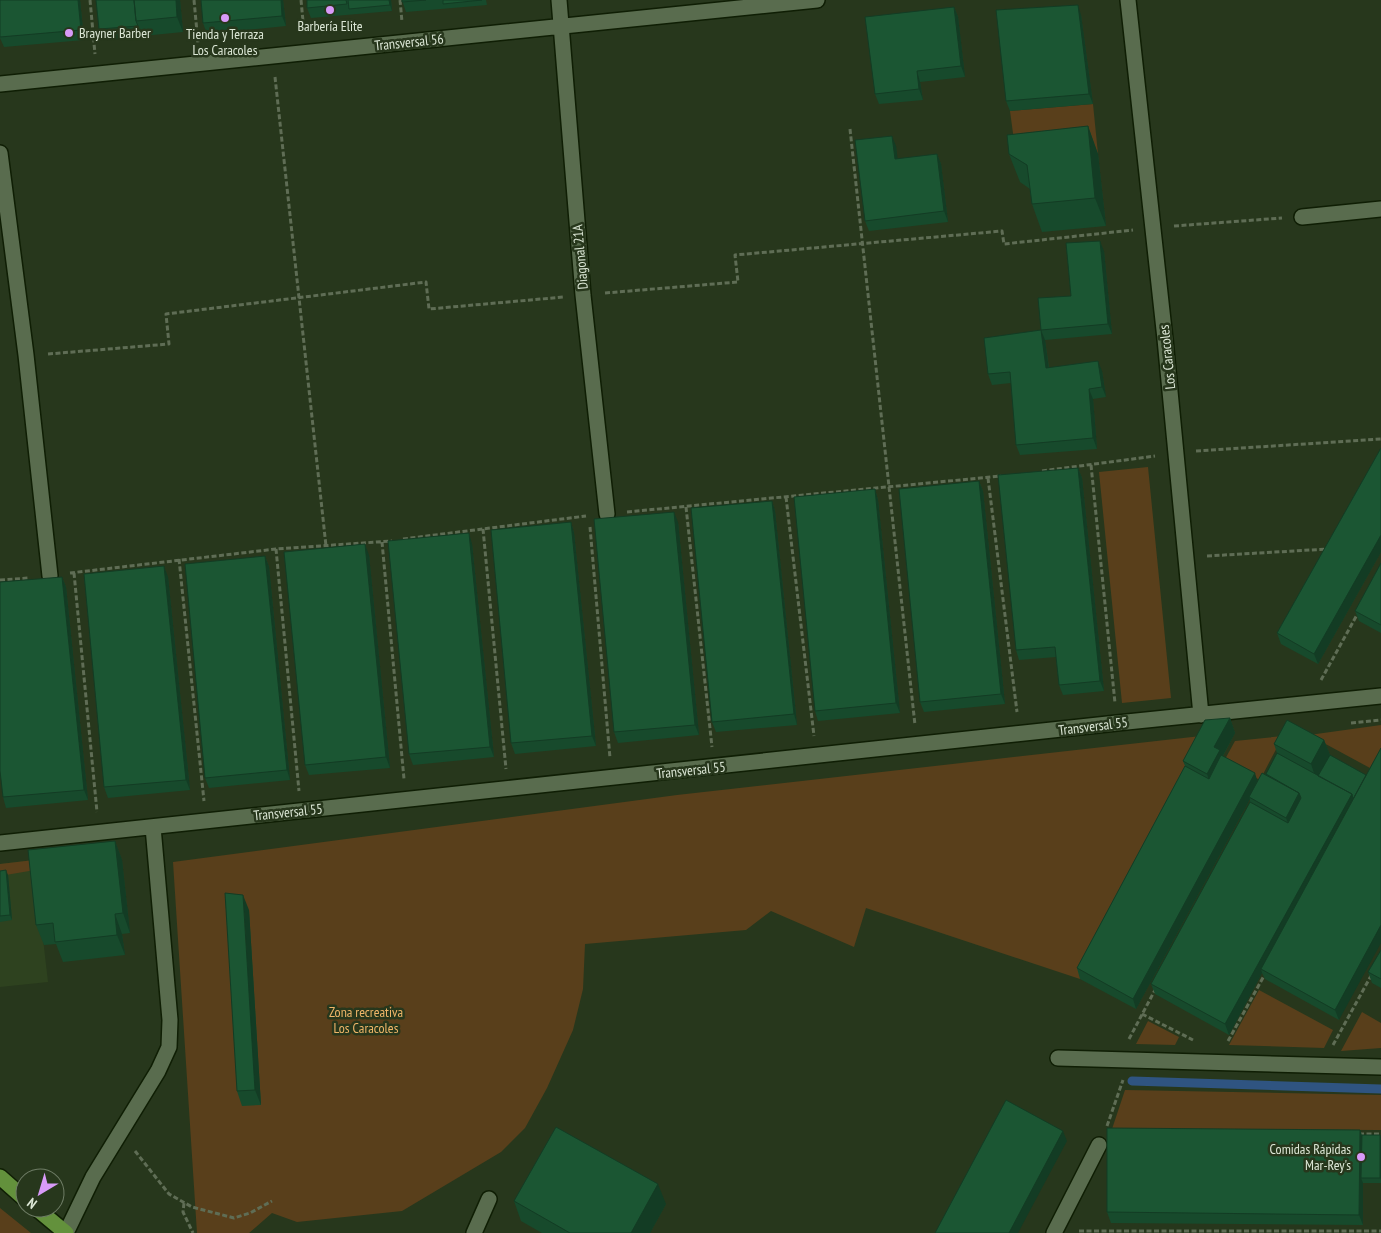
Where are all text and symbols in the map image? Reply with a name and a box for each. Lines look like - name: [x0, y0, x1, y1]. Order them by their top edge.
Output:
- marker: Barbería Elite: [324, 4, 336, 16]
- marker: Tienda y Terraza Los Caracoles: [219, 12, 231, 24]
- place label: Barbería Elite: [297, 17, 363, 35]
- place label: Brayner Barber: [79, 24, 151, 42]
- place label: Tienda y Terraza Los Caracoles: [186, 25, 264, 59]
- marker: Brayner Barber: [63, 27, 75, 39]
- street label: Transversal 56: [373, 29, 445, 55]
- street label: Diagonal 21A: [568, 223, 592, 290]
- street label: Los Caracoles: [1155, 324, 1179, 390]
- street label: Transversal 55: [1057, 713, 1129, 739]
- street label: Transversal 55: [655, 757, 727, 783]
- street label: Transversal 55: [252, 799, 324, 825]
- park label: Zona recreativa Los Caracoles: [329, 1003, 403, 1037]
- place label: Comidas Rápidas Mar-Rey's: [1270, 1140, 1351, 1174]
- marker: Comidas Rápidas Mar-Rey's: [1355, 1151, 1367, 1163]
- north arrow: [15, 1168, 65, 1218]
- text: N: [23, 1194, 41, 1213]

